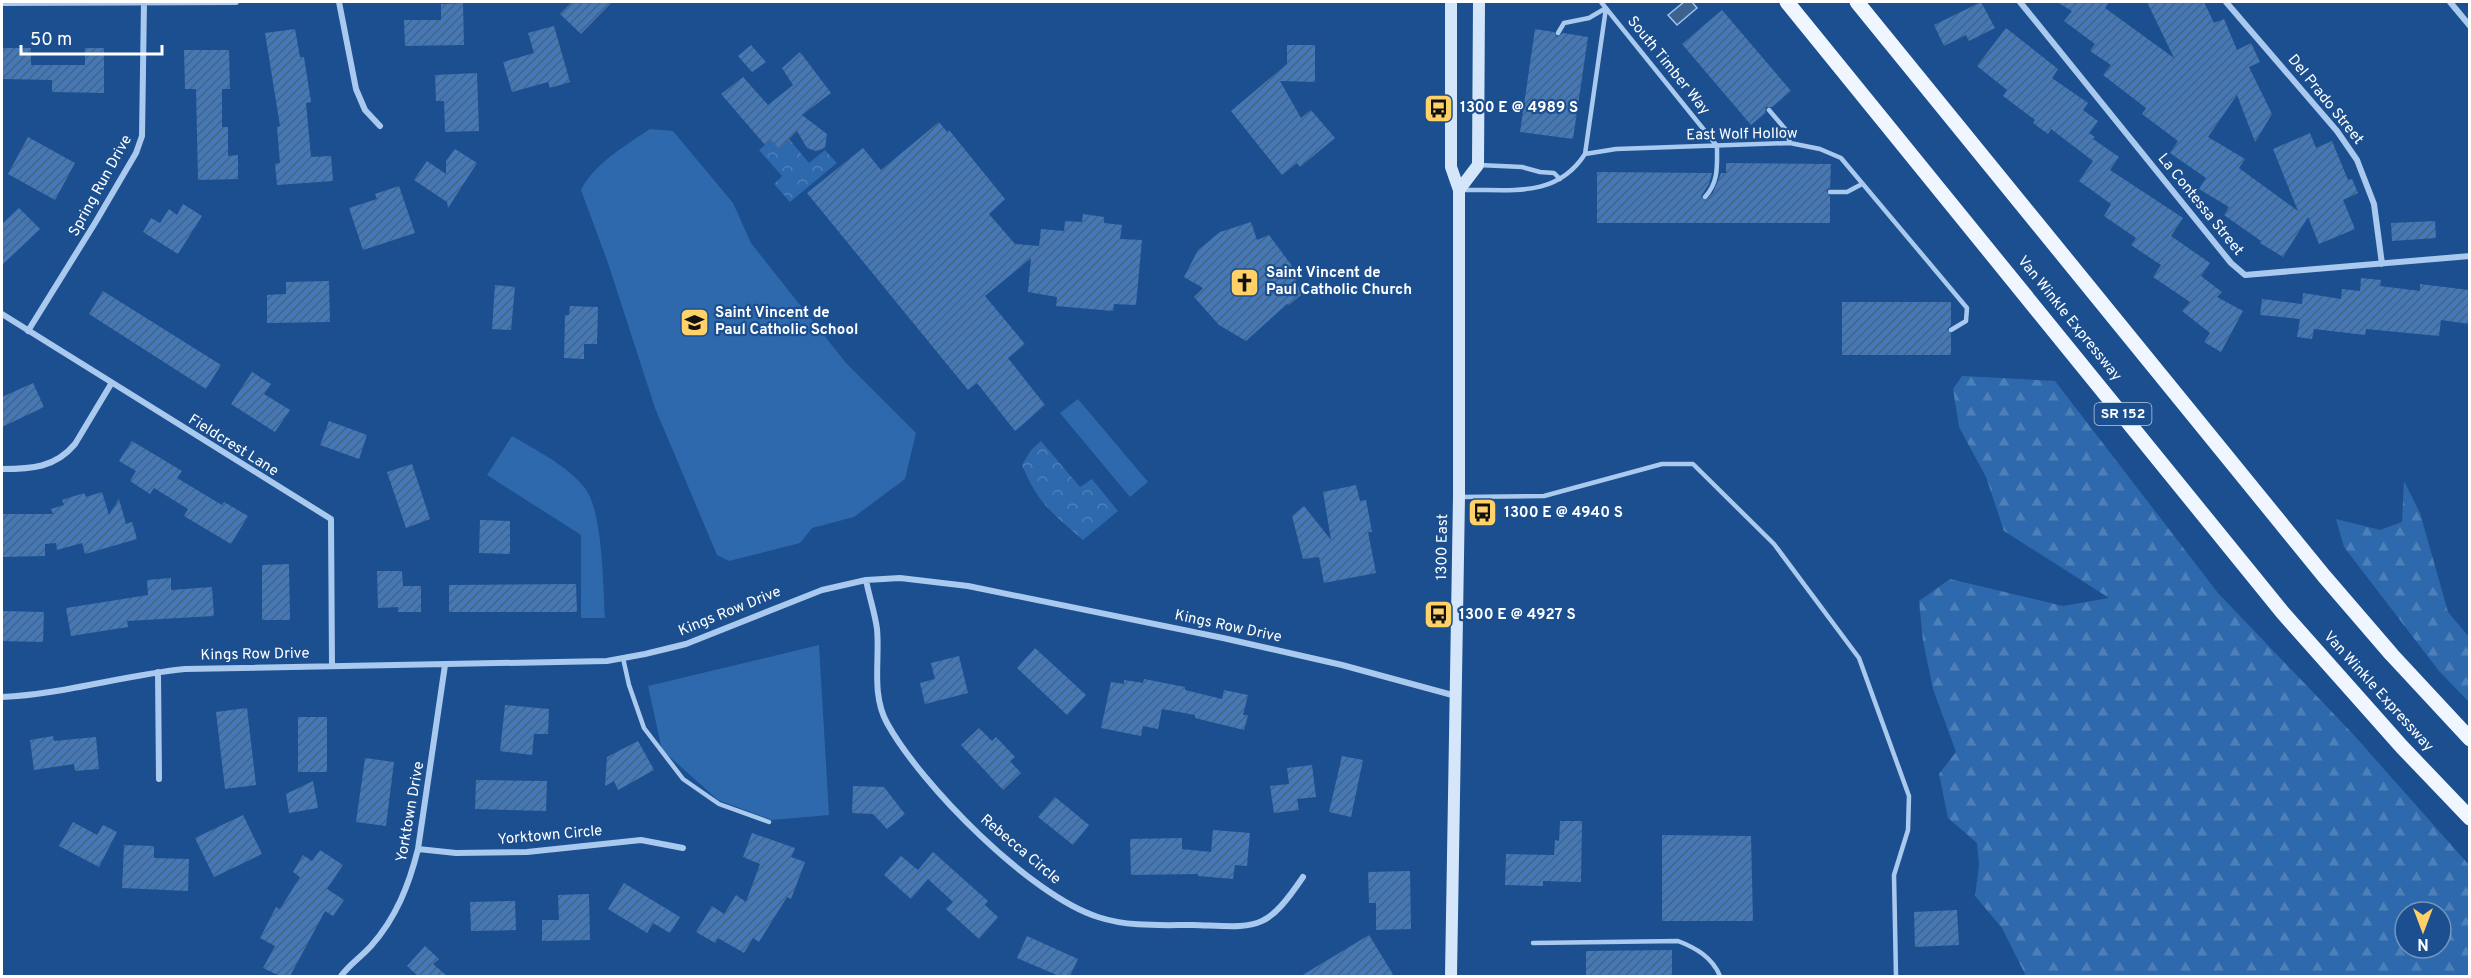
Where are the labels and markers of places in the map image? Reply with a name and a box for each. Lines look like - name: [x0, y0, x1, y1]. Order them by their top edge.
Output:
- bus stop icon: 1300 E @ 4989 S: [1423, 92, 1455, 124]
- place label: 1300 E @ 4989 S: [1460, 99, 1578, 118]
- place label: Saint Vincent de Paul Catholic Church: [1266, 264, 1412, 300]
- church icon: Saint Vincent de Paul Catholic Church: [1229, 266, 1261, 298]
- place label: Saint Vincent de Paul Catholic School: [715, 304, 858, 340]
- school or university icon: Saint Vincent de Paul Catholic School: [678, 306, 710, 338]
- bus stop icon: 1300 E @ 4940 S: [1467, 497, 1499, 529]
- place label: 1300 E @ 4940 S: [1504, 504, 1623, 523]
- bus stop icon: 1300 E @ 4927 S: [1422, 599, 1454, 631]
- place label: 1300 E @ 4927 S: [1459, 606, 1576, 625]

